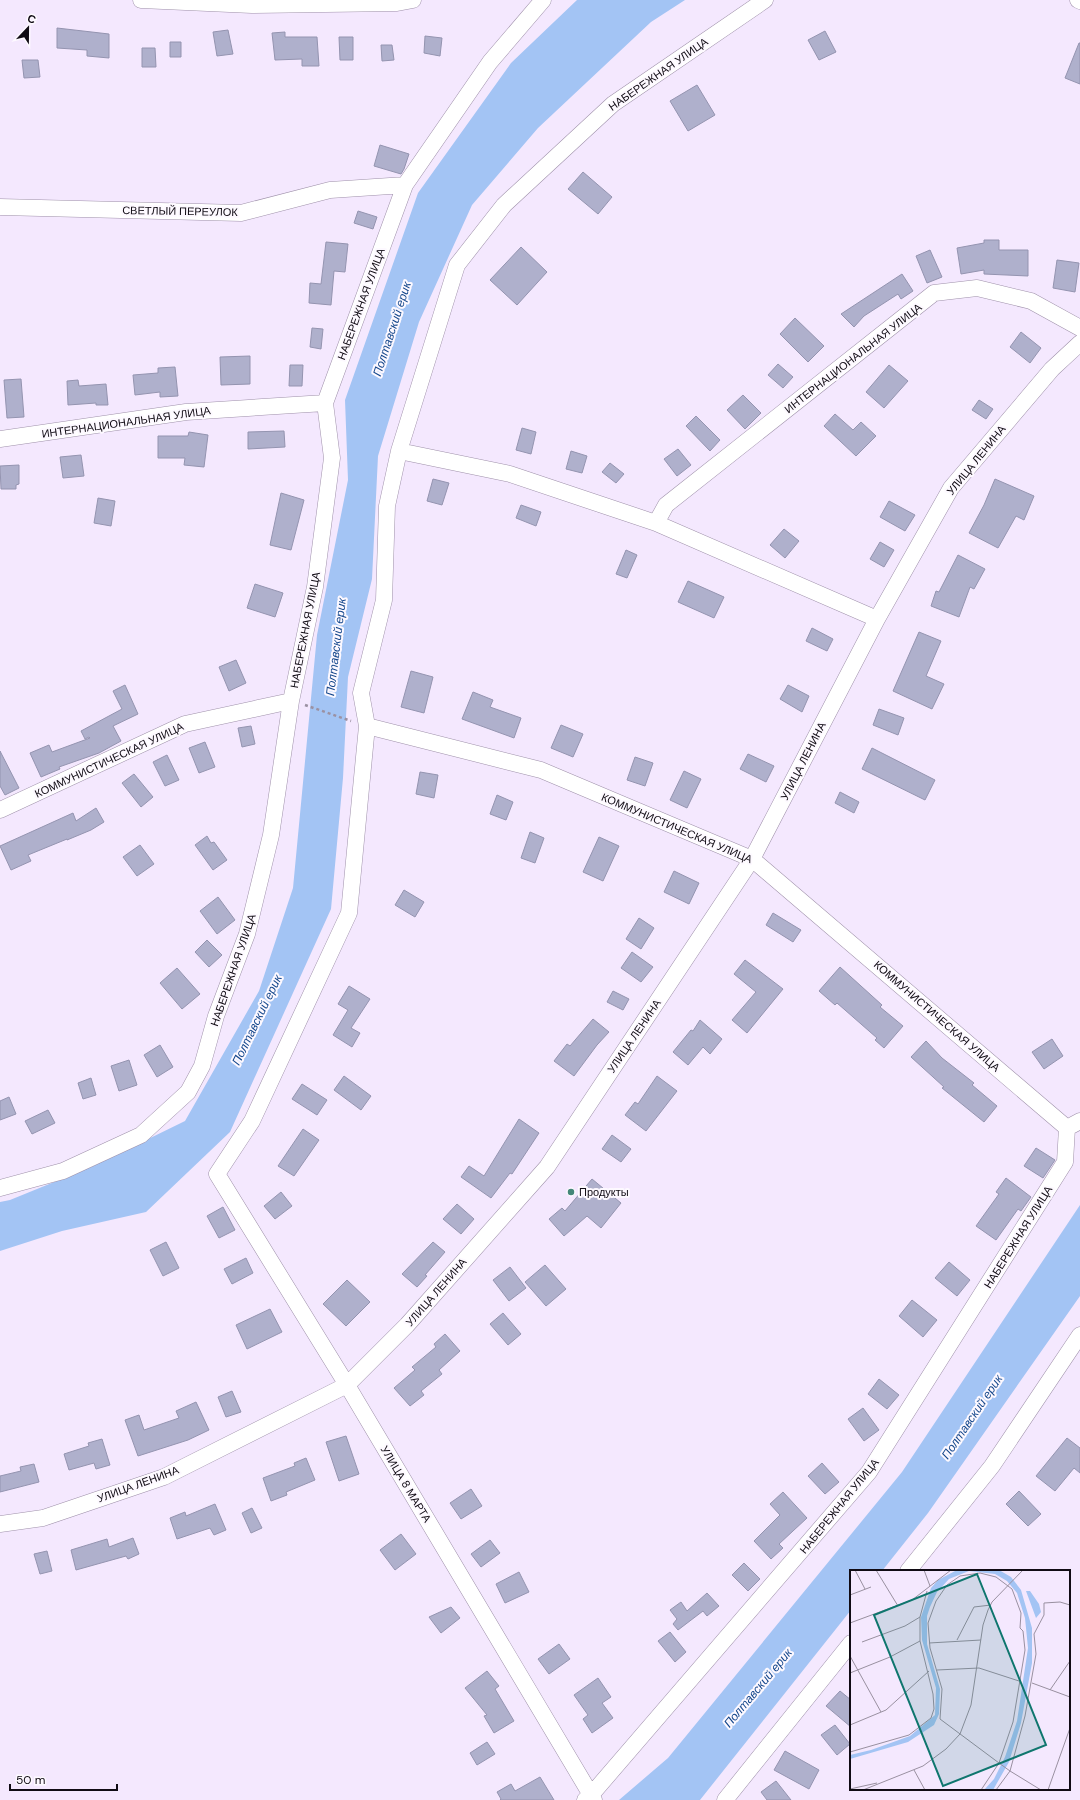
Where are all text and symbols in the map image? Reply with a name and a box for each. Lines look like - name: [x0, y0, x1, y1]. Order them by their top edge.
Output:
- north arrow: [8, 8, 48, 48]
- text: С: [25, 11, 38, 27]
- street label: НАБЕРЕЖНАЯ УЛИЦА: [606, 34, 711, 114]
- street label: СВЕТЛЫЙ ПЕРЕУЛОК: [122, 203, 239, 219]
- street label: НАБЕРЕЖНАЯ УЛИЦА: [334, 246, 388, 362]
- water label: Полтавский ерик: [369, 278, 415, 378]
- street label: ИНТЕРНАЦИОНАЛЬНАЯ УЛИЦА: [782, 300, 925, 416]
- street label: ИНТЕРНАЦИОНАЛЬНАЯ УЛИЦА: [41, 403, 212, 441]
- street label: УЛИЦА ЛЕНИНА: [944, 422, 1009, 498]
- street label: НАБЕРЕЖНАЯ УЛИЦА: [287, 570, 323, 689]
- water label: Полтавский ерик: [322, 596, 350, 697]
- street label: КОММУНИСТИЧЕСКАЯ УЛИЦА: [32, 719, 186, 801]
- street label: УЛИЦА ЛЕНИНА: [777, 719, 829, 802]
- street label: КОММУНИСТИЧЕСКАЯ УЛИЦА: [599, 790, 755, 866]
- street label: НАБЕРЕЖНАЯ УЛИЦА: [207, 911, 259, 1028]
- street label: КОММУНИСТИЧЕСКАЯ УЛИЦА: [871, 957, 1003, 1075]
- water label: Полтавский ерик: [228, 971, 286, 1068]
- street label: УЛИЦА ЛЕНИНА: [604, 996, 664, 1075]
- street label: НАБЕРЕЖНАЯ УЛИЦА: [981, 1183, 1056, 1291]
- place label: Продукты: [579, 1185, 629, 1199]
- marker: Продукты: [566, 1187, 576, 1197]
- street label: УЛИЦА ЛЕНИНА: [403, 1255, 470, 1329]
- water label: Полтавский ерик: [938, 1371, 1007, 1462]
- street label: УЛИЦА 8 МАРТА: [378, 1443, 435, 1525]
- street label: НАБЕРЕЖНАЯ УЛИЦА: [796, 1455, 882, 1556]
- street label: УЛИЦА ЛЕНИНА: [95, 1463, 181, 1505]
- inset map: [850, 1570, 1070, 1790]
- water label: Полтавский ерик: [720, 1644, 797, 1731]
- scale bar: [10, 1766, 117, 1792]
- text: 50 m: [16, 1772, 45, 1788]

